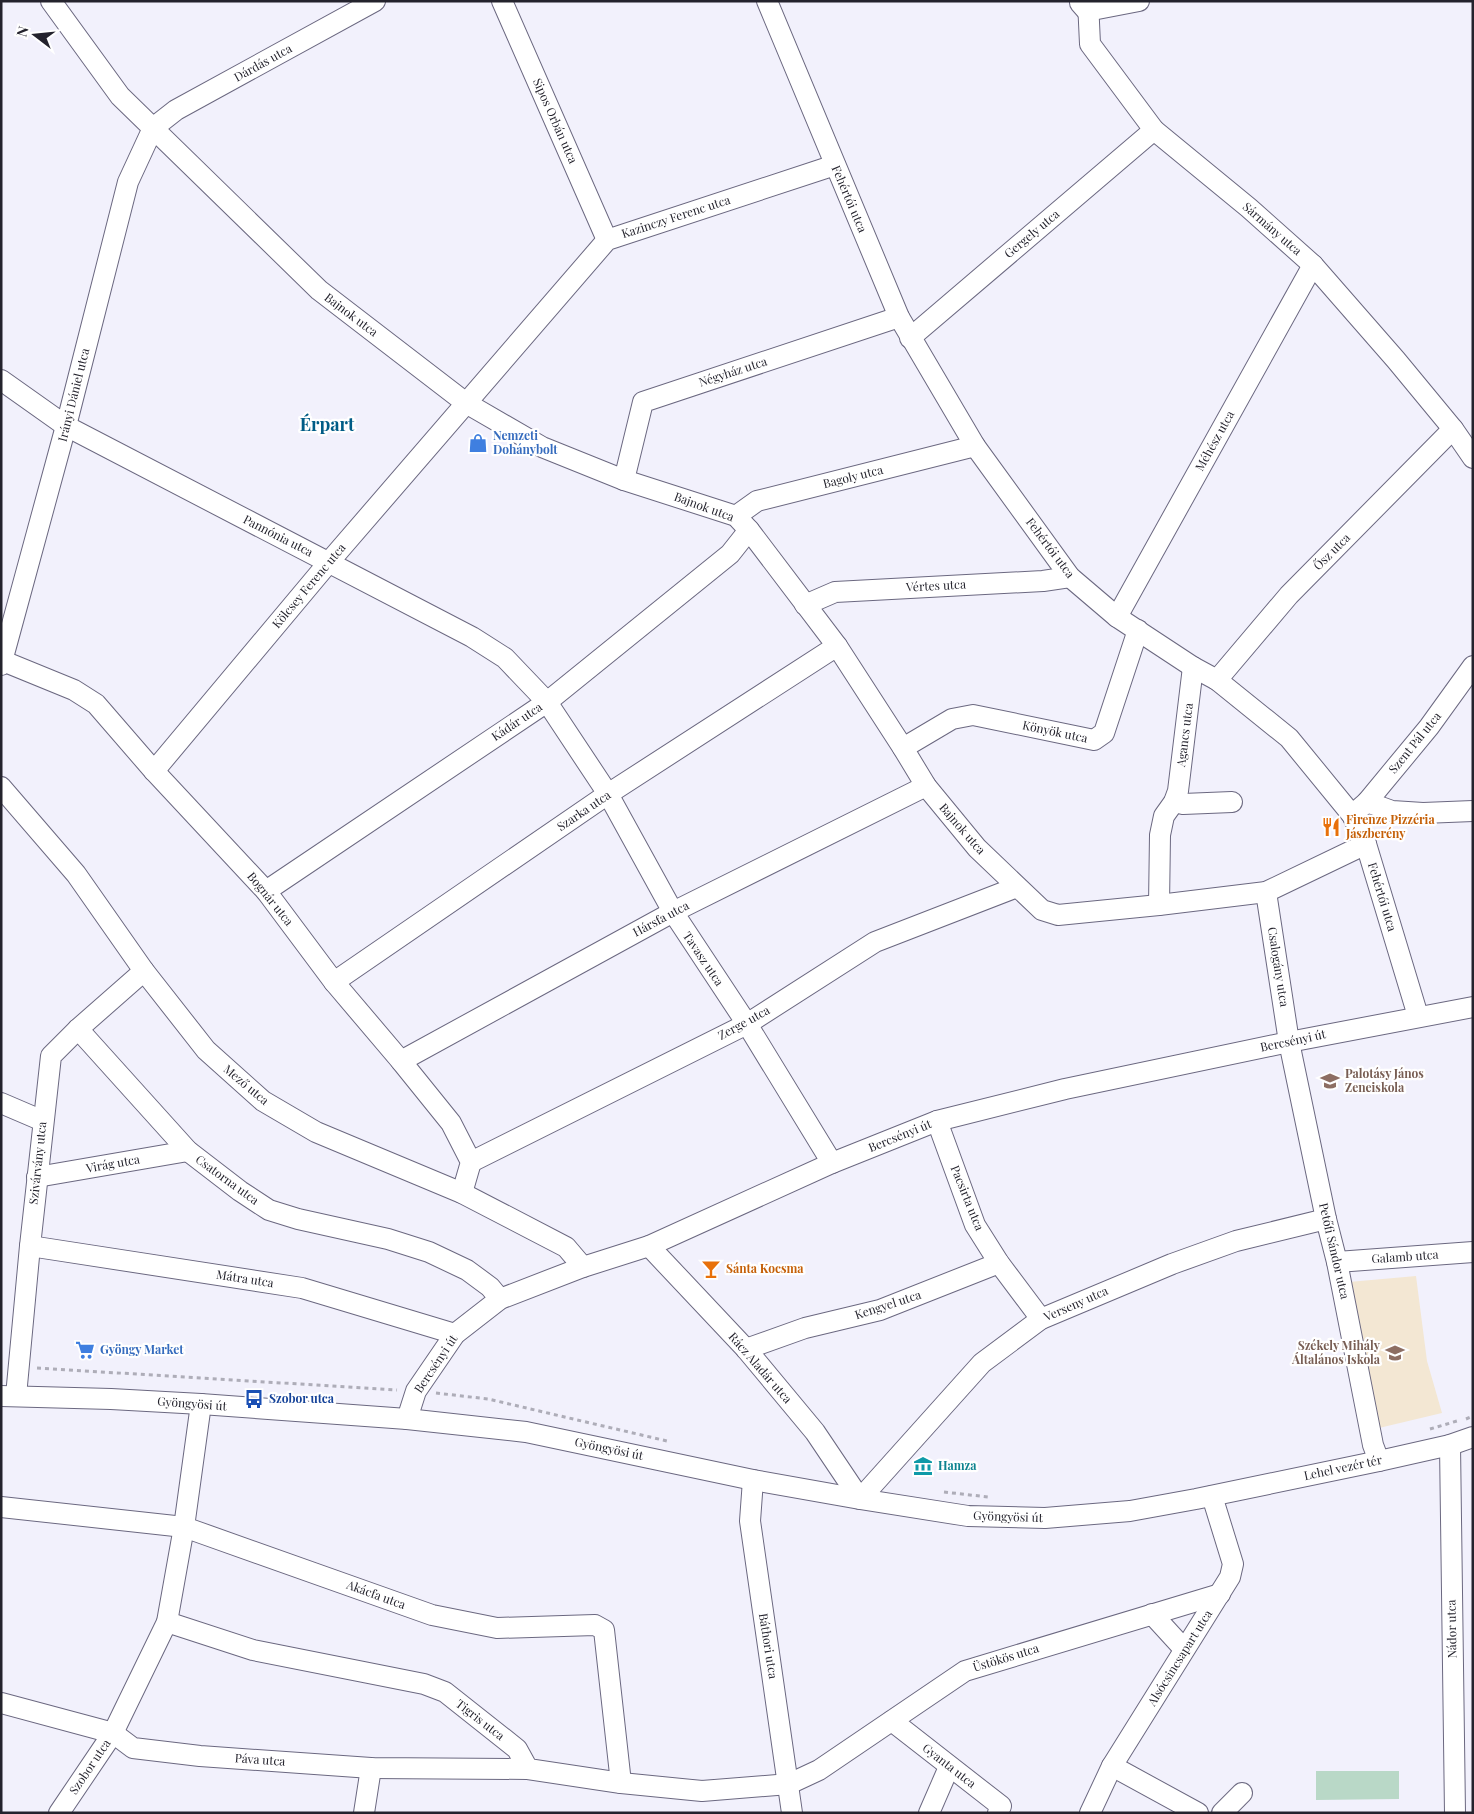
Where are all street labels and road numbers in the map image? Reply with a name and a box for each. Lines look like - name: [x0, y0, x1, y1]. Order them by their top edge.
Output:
- street label: Dárdás utca: [231, 40, 294, 85]
- street label: Sipos Orbán utca: [530, 75, 582, 166]
- street label: Fehértói utca: [829, 163, 871, 235]
- street label: Kazinczy Ferenc utca: [619, 191, 732, 241]
- street label: Sármány utca: [1240, 198, 1306, 258]
- street label: Gergely utca: [1000, 205, 1062, 261]
- street label: Bajnok utca: [322, 289, 381, 339]
- street label: Irányi Dániel utca: [54, 346, 92, 443]
- street label: Négyház utca: [696, 352, 769, 390]
- street label: Méhész utca: [1191, 408, 1237, 473]
- street label: Bagoly utca: [821, 461, 884, 491]
- street label: Bajnok utca: [672, 488, 737, 524]
- street label: Pannónia utca: [241, 511, 316, 560]
- street label: Fehértói utca: [1023, 514, 1079, 581]
- street label: Ősz utca: [1309, 529, 1353, 573]
- street label: Kölcsey Ferenc utca: [268, 539, 349, 631]
- street label: Vértes utca: [905, 575, 966, 595]
- street label: Kádár utca: [488, 698, 545, 744]
- street label: Agancs utca: [1172, 702, 1196, 769]
- street label: Szent Pál utca: [1384, 708, 1444, 776]
- street label: Könyök utca: [1021, 716, 1089, 746]
- street label: Szarka utca: [553, 786, 613, 834]
- street label: Bajnok utca: [936, 799, 989, 857]
- street label: Fehértói utca: [1365, 860, 1401, 933]
- street label: Bognár utca: [244, 868, 297, 929]
- street label: Hársfa utca: [630, 897, 691, 940]
- street label: Csalogány utca: [1265, 926, 1293, 1008]
- street label: Tavasz utca: [680, 928, 728, 989]
- street label: Zerge utca: [715, 1001, 772, 1043]
- street label: Bercsényi út: [1258, 1025, 1328, 1055]
- street label: Mező utca: [221, 1061, 273, 1108]
- street label: Bercsényi út: [866, 1115, 934, 1155]
- street label: Szivárvány utca: [25, 1121, 49, 1205]
- street label: Virág utca: [84, 1150, 141, 1176]
- street label: Csatorna utca: [193, 1151, 263, 1208]
- street label: Pacsirta utca: [948, 1163, 988, 1233]
- street label: Petőfi Sándor utca: [1316, 1201, 1354, 1301]
- street label: Galamb utca: [1371, 1246, 1439, 1266]
- street label: Mátra utca: [215, 1266, 275, 1290]
- street label: Verseny utca: [1040, 1282, 1110, 1325]
- street label: Kengyel utca: [853, 1286, 923, 1322]
- street label: Rácz Aladár utca: [726, 1329, 796, 1406]
- street label: Bercsényi út: [410, 1331, 461, 1396]
- street label: Gyöngyösi út: [157, 1393, 228, 1413]
- street label: Gyöngyösi út: [573, 1433, 646, 1463]
- street label: Lehel vezér tér: [1302, 1451, 1384, 1483]
- street label: Gyöngyösi út: [973, 1507, 1044, 1525]
- street label: Akácfa utca: [344, 1576, 408, 1612]
- street label: Nádor utca: [1442, 1599, 1460, 1659]
- street label: Alsócsincsapart utca: [1143, 1606, 1215, 1709]
- street label: Báthori utca: [756, 1612, 782, 1680]
- street label: Üstökös utca: [971, 1639, 1041, 1675]
- street label: Tigris utca: [453, 1695, 508, 1743]
- street label: Szobor utca: [65, 1736, 113, 1797]
- street label: Gyanta utca: [920, 1739, 980, 1791]
- street label: Páva utca: [234, 1749, 286, 1769]

